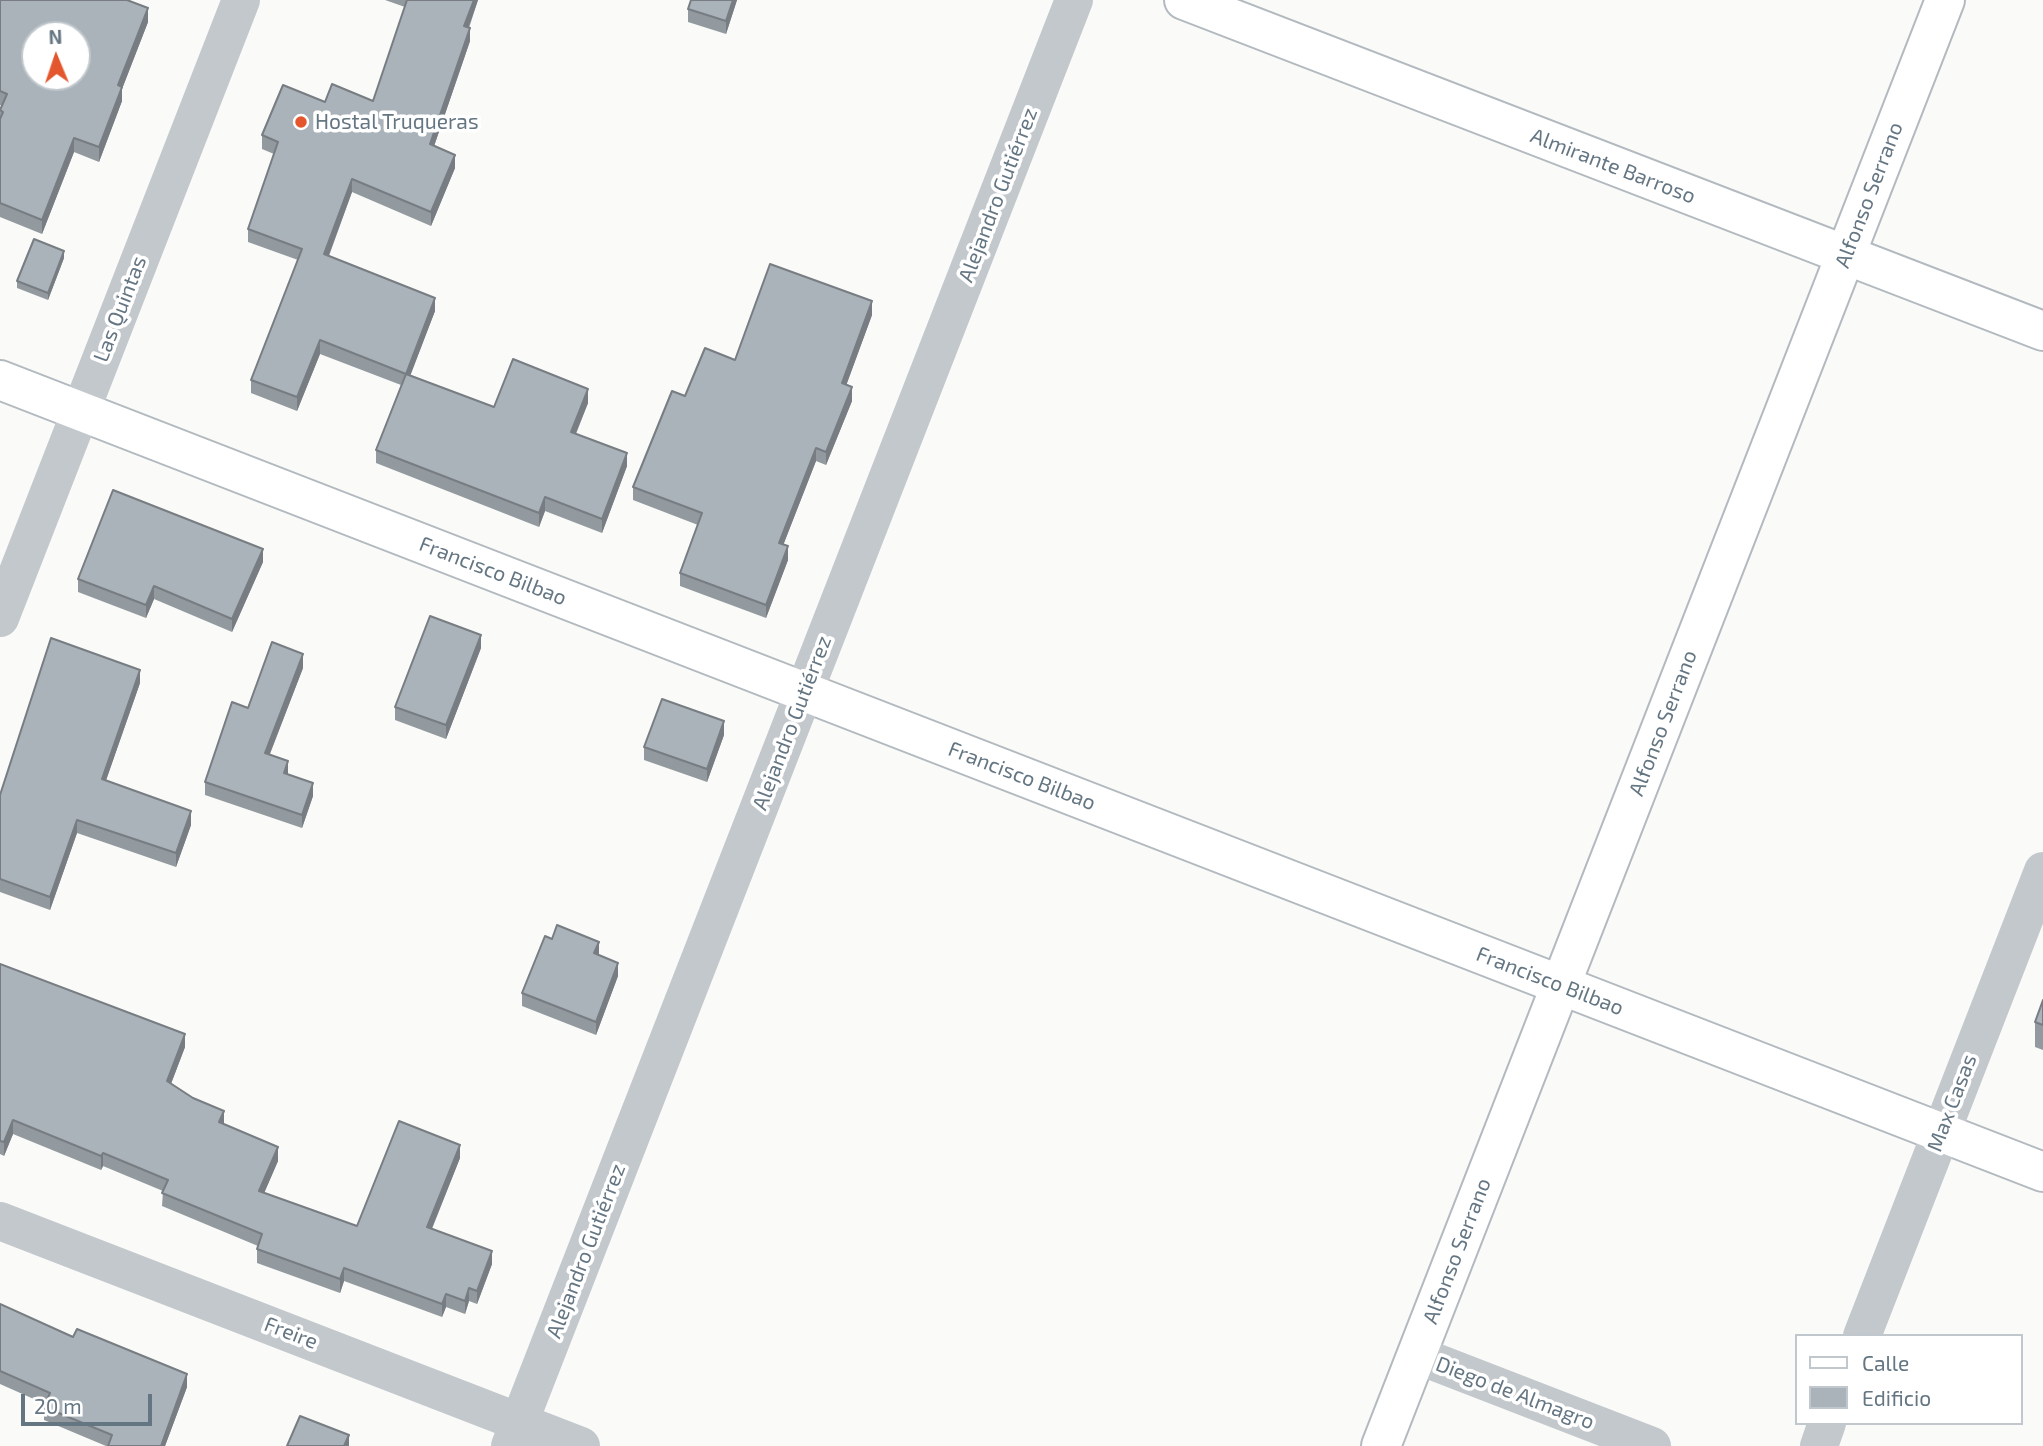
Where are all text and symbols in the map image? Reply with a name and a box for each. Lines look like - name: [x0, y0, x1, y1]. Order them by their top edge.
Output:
- north arrow: [21, 21, 91, 91]
- text: N: [48, 25, 63, 48]
- street label: Alejandro Gutiérrez: [953, 104, 1043, 286]
- place label: Hostal Truqueras: [315, 109, 479, 135]
- marker: Hostal Truqueras: [293, 114, 309, 130]
- street label: Alfonso Serrano: [1830, 119, 1908, 271]
- street label: Almirante Barroso: [1527, 123, 1699, 209]
- street label: Las Quintas: [88, 253, 152, 365]
- street label: Francisco Bilbao: [416, 531, 570, 611]
- street label: Alejandro Gutiérrez: [747, 632, 837, 814]
- street label: Alfonso Serrano: [1624, 647, 1702, 799]
- street label: Francisco Bilbao: [945, 736, 1099, 816]
- street label: Francisco Bilbao: [1473, 941, 1627, 1021]
- street label: Max Casas: [1922, 1051, 1982, 1155]
- street label: Alejandro Gutiérrez: [541, 1160, 631, 1342]
- street label: Alfonso Serrano: [1418, 1175, 1496, 1327]
- street label: Freire: [261, 1311, 321, 1355]
- legend: [1794, 1334, 2022, 1425]
- text: Calle: [1862, 1350, 1909, 1375]
- street label: Diego de Almagro: [1432, 1351, 1598, 1435]
- scale bar: [24, 1380, 156, 1424]
- text: Edificio: [1862, 1385, 1931, 1410]
- text: 20 m: [34, 1393, 82, 1418]

